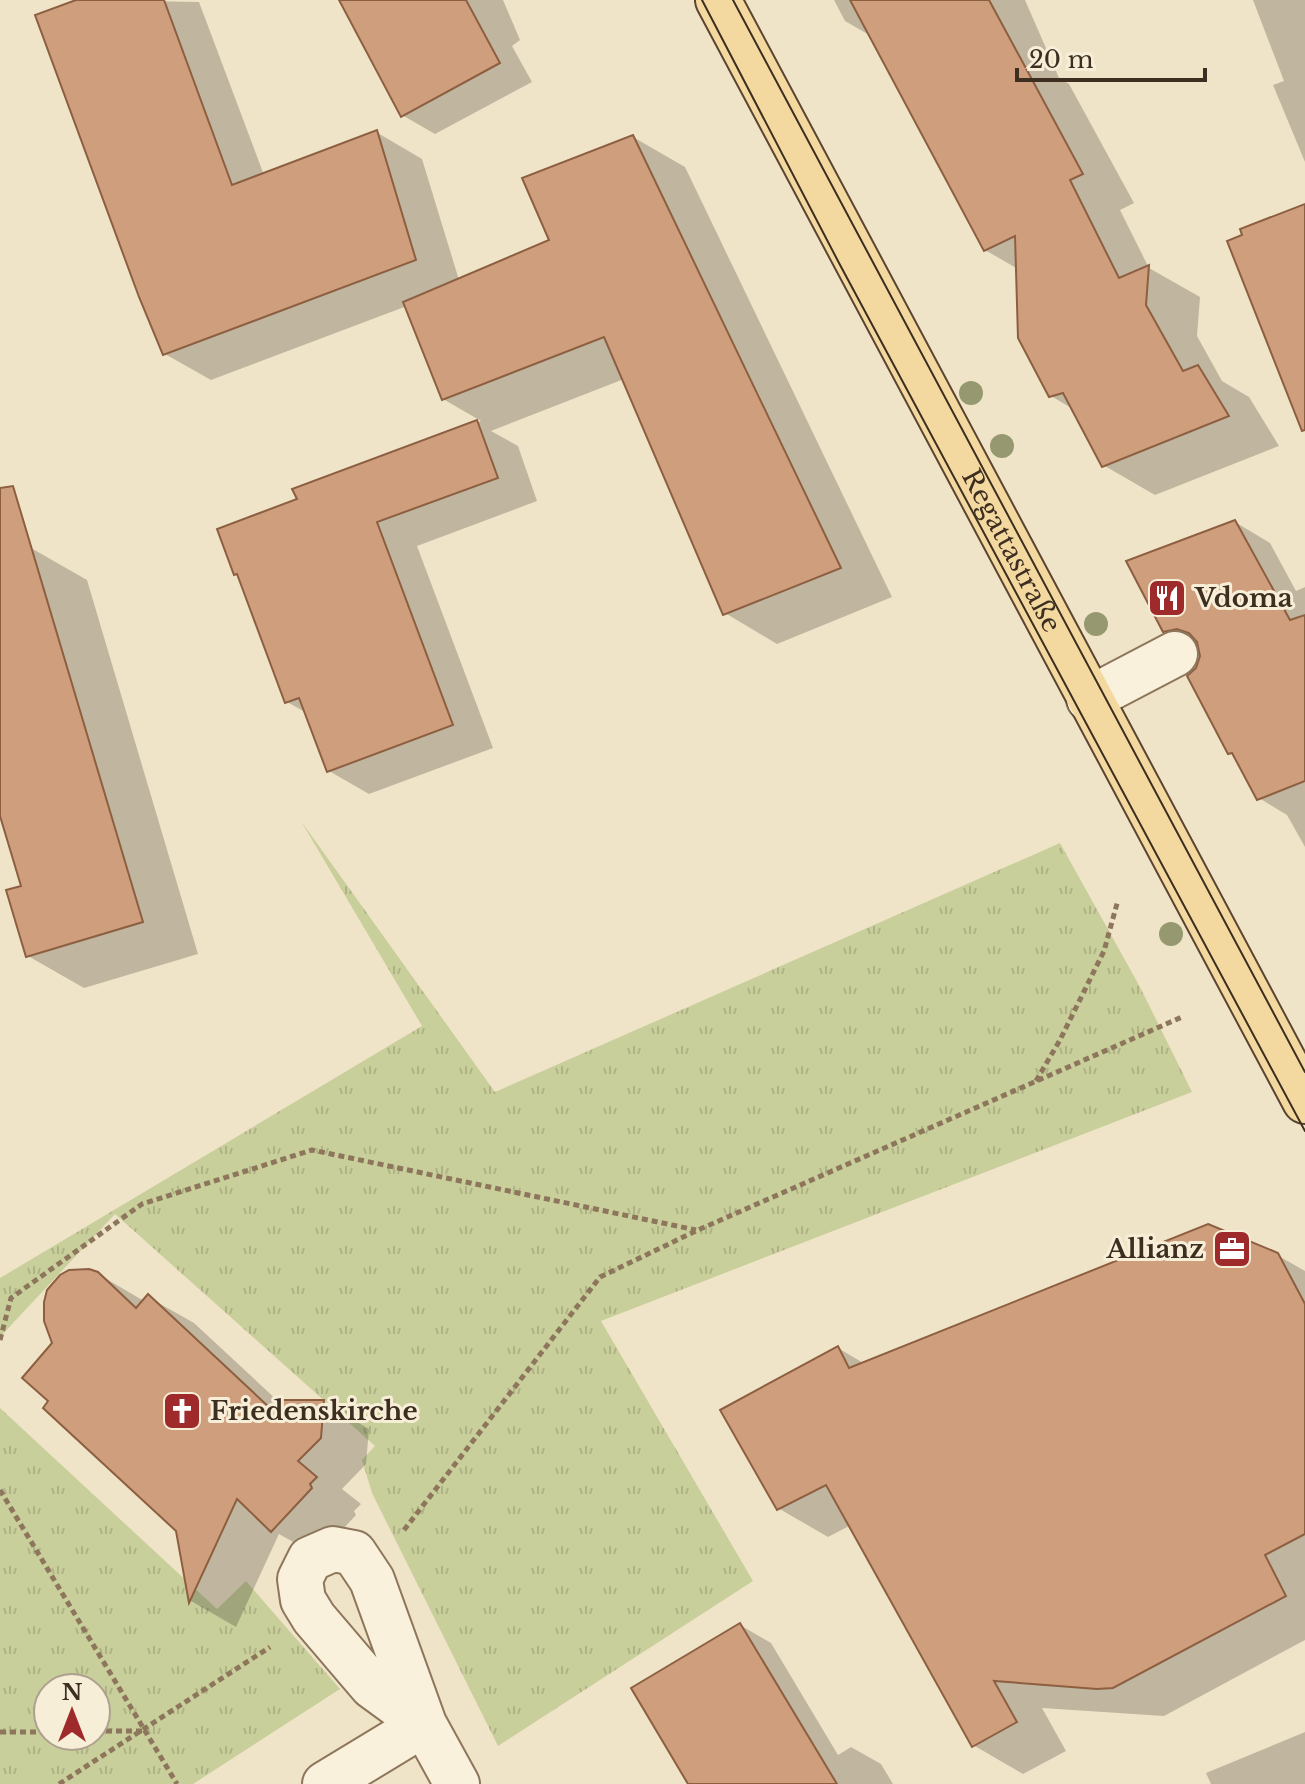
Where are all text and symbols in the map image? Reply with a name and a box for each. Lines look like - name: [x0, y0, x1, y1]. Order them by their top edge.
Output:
- scale bar: [1017, 32, 1205, 82]
- text: 20 m: [1029, 45, 1094, 74]
- street label: Regattastraße: [955, 464, 1068, 638]
- restaurant icon: Vdoma: [1146, 577, 1188, 619]
- place label: Vdoma: [1194, 582, 1293, 614]
- office icon: Allianz: [1211, 1228, 1253, 1270]
- place label: Allianz: [1106, 1233, 1204, 1265]
- church icon: Friedenskirche: [161, 1390, 203, 1432]
- place label: Friedenskirche: [210, 1395, 418, 1427]
- north arrow: [32, 1672, 112, 1752]
- text: N: [62, 1679, 83, 1706]

